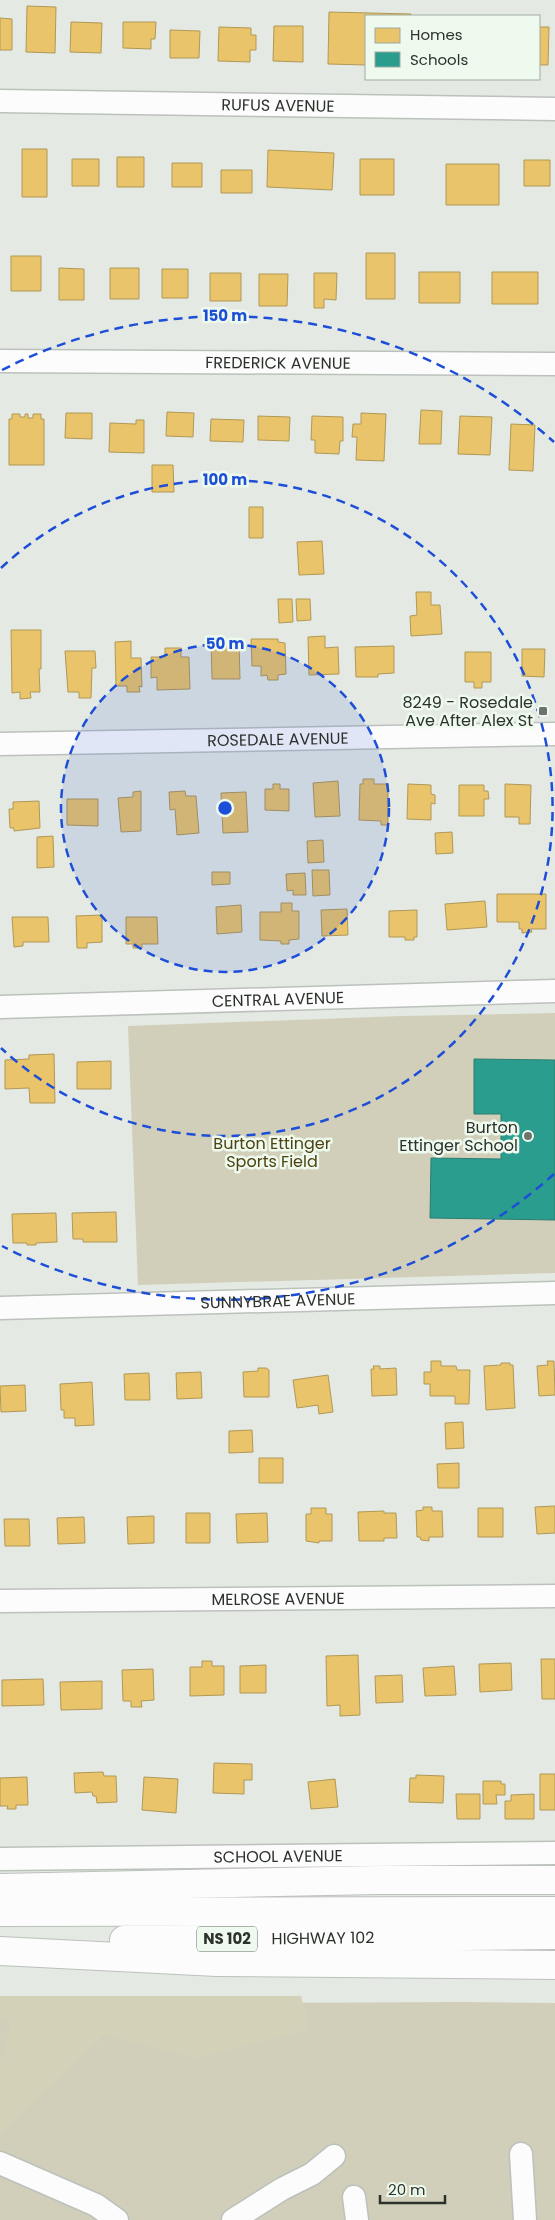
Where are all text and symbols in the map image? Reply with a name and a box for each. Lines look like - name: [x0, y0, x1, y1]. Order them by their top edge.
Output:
- legend: [365, 15, 540, 80]
- text: Homes: [410, 24, 463, 45]
- text: Schools: [410, 49, 468, 70]
- street label: RUFUS AVENUE: [221, 93, 335, 118]
- text: 150 m: [203, 305, 247, 326]
- street label: FREDERICK AVENUE: [205, 351, 351, 375]
- text: 100 m: [203, 469, 247, 490]
- text: 50 m: [206, 633, 244, 654]
- place label: 8249 - Rosedale Ave After Alex St: [402, 691, 533, 732]
- marker: 8249 - Rosedale Ave After Alex St: [537, 705, 549, 717]
- street label: ROSEDALE AVENUE: [207, 727, 349, 752]
- centre of rings: [216, 799, 234, 817]
- street label: CENTRAL AVENUE: [211, 986, 344, 1013]
- place label: Burton Ettinger School: [399, 1116, 518, 1157]
- marker: Burton Ettinger School: [522, 1130, 534, 1142]
- park label: Burton Ettinger Sports Field: [213, 1132, 331, 1173]
- street label: SUNNYBRAE AVENUE: [200, 1287, 356, 1315]
- street label: MELROSE AVENUE: [211, 1587, 345, 1611]
- street label: SCHOOL AVENUE: [213, 1844, 343, 1869]
- road number: NS 102: [197, 1926, 257, 1952]
- street label: HIGHWAY 102: [271, 1926, 375, 1950]
- scale bar: [380, 2172, 445, 2204]
- text: 20 m: [388, 2179, 426, 2200]

